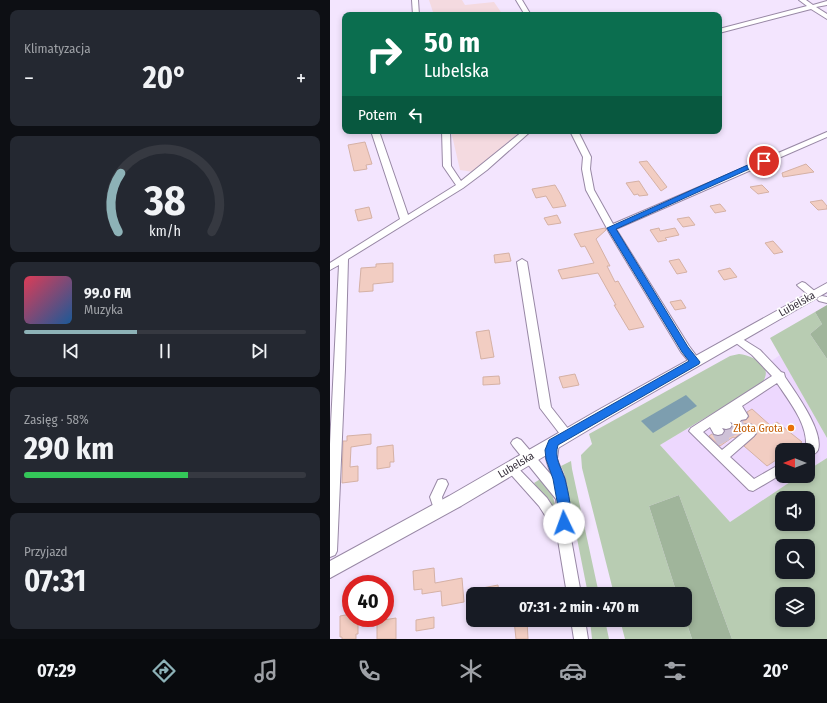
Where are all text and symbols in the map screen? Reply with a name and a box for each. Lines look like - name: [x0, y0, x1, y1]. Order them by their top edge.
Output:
- text: 50 m: [424, 26, 480, 59]
- icon: right: [358, 28, 410, 80]
- text: Klimatyzacja: [24, 41, 91, 56]
- text: 20°: [143, 60, 187, 96]
- text: Lubelska: [424, 60, 489, 82]
- text: −: [24, 65, 34, 92]
- text: +: [296, 65, 306, 92]
- icon: left: [405, 104, 427, 126]
- text: Potem: [358, 106, 397, 124]
- pin: [747, 144, 781, 178]
- icon: arrive: [753, 150, 775, 172]
- text: 38: [143, 175, 186, 225]
- text: km/h: [149, 222, 181, 239]
- text: 99.0 FM: [84, 284, 131, 302]
- street label: Lubelska: [776, 289, 818, 319]
- text: Muzyka: [84, 302, 123, 317]
- icon: previous: [60, 340, 82, 362]
- icon: pause: [154, 340, 176, 362]
- icon: next: [248, 340, 270, 362]
- text: Zasięg · 58%: [24, 412, 89, 427]
- place label: Złota Grota: [733, 422, 783, 435]
- marker: Złota Grota: [786, 423, 796, 433]
- text: 290 km: [24, 431, 114, 467]
- north arrow: [775, 443, 815, 483]
- map controls: [775, 443, 815, 627]
- street label: Lubelska: [496, 449, 536, 481]
- button: sound: [775, 491, 815, 531]
- position arrow: [543, 502, 585, 544]
- button: search: [775, 539, 815, 579]
- text: Przyjazd: [24, 544, 68, 559]
- text: 07:31: [24, 563, 86, 599]
- speed limit sign: 40: [342, 575, 394, 627]
- button: layers: [775, 587, 815, 627]
- text: 07:31 · 2 min · 470 m: [519, 598, 639, 616]
- icon: directions: [150, 657, 178, 685]
- icon: music: [252, 657, 280, 685]
- icon: phone: [355, 657, 383, 685]
- icon: climate: [457, 657, 485, 685]
- icon: car: [559, 657, 587, 685]
- icon: filters: [661, 657, 689, 685]
- text: 07:29: [37, 660, 76, 682]
- text: 20°: [763, 660, 790, 682]

